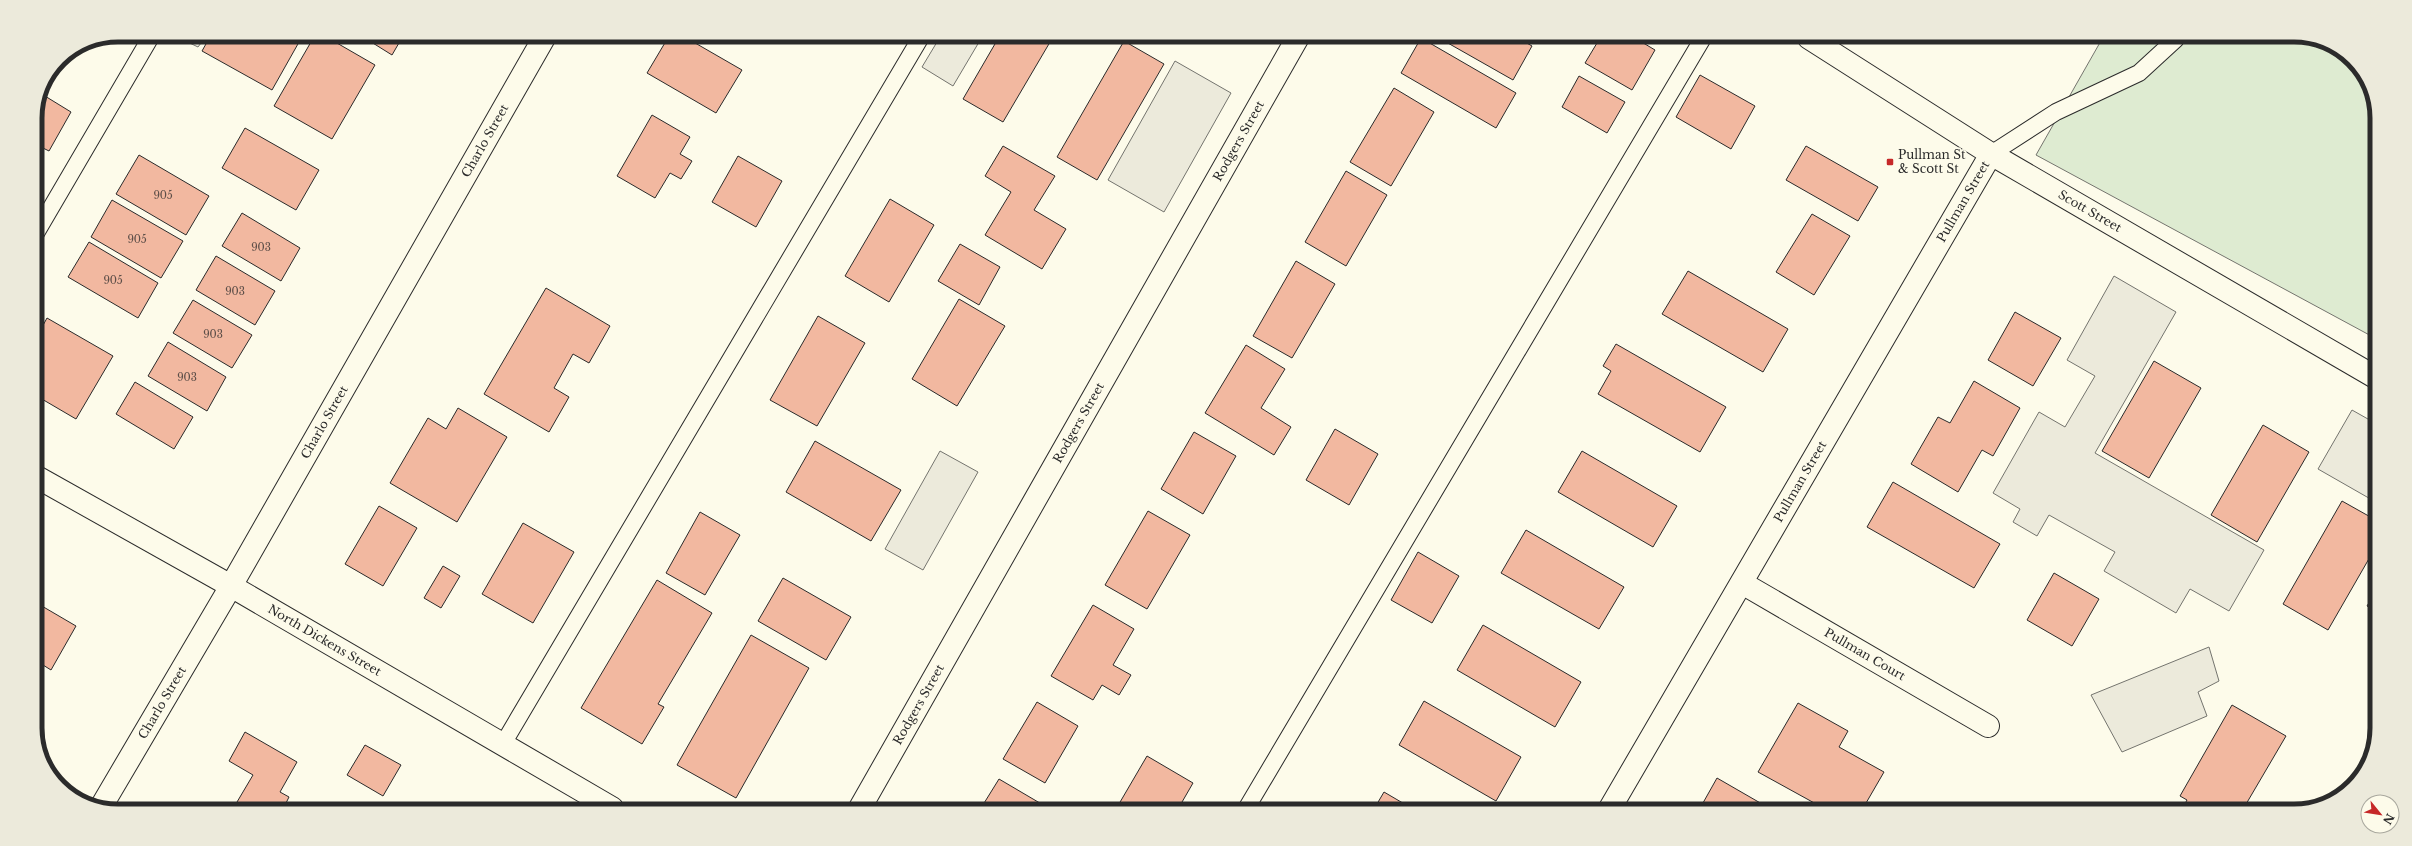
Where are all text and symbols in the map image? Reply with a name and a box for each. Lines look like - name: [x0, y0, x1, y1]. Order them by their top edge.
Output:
- street label: Rodgers Street: [1210, 98, 1267, 184]
- street label: Charlo Street: [458, 101, 512, 180]
- place label: Pullman St & Scott St: [1898, 147, 1966, 176]
- marker: Pullman St & Scott St: [1885, 157, 1895, 167]
- street label: Pullman Street: [1933, 158, 1993, 245]
- street label: Scott Street: [2056, 187, 2125, 235]
- house number: 905: [153, 189, 173, 202]
- house number: 905: [127, 233, 147, 246]
- house number: 903: [251, 241, 271, 254]
- house number: 905: [103, 274, 123, 287]
- house number: 903: [225, 285, 245, 298]
- house number: 903: [203, 328, 223, 341]
- house number: 903: [177, 371, 197, 384]
- street label: Rodgers Street: [1050, 379, 1107, 465]
- street label: Charlo Street: [297, 382, 351, 461]
- street label: Pullman Street: [1770, 438, 1830, 525]
- street label: North Dickens Street: [265, 601, 385, 679]
- street label: Pullman Court: [1822, 625, 1909, 684]
- street label: Rodgers Street: [890, 661, 947, 747]
- street label: Charlo Street: [135, 663, 189, 741]
- north arrow: [2360, 794, 2400, 834]
- text: N: [2380, 811, 2397, 828]

